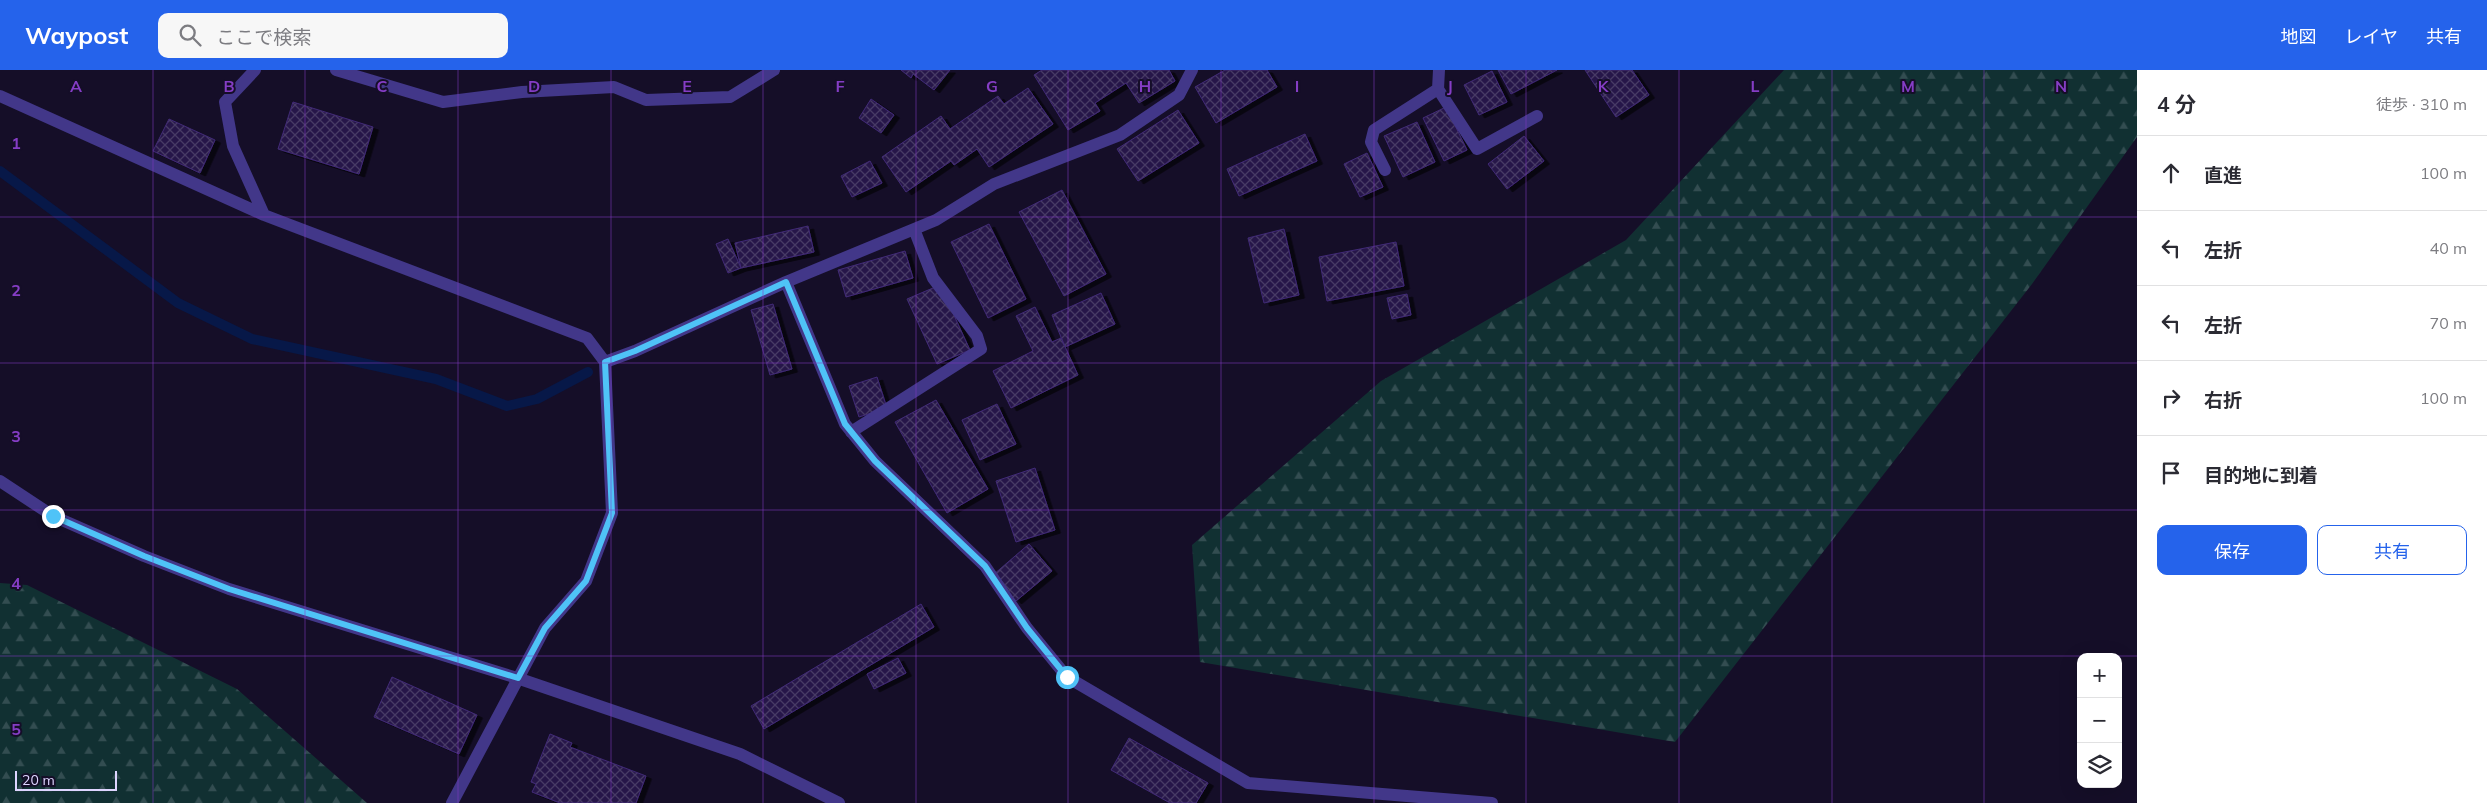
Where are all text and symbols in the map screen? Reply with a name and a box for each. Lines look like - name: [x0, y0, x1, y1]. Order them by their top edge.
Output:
- search box: [158, 13, 508, 58]
- text: Waypost: [25, 20, 128, 50]
- icon: search: [176, 21, 204, 49]
- text: ここで検索: [216, 25, 311, 49]
- text: 地図: [2281, 25, 2317, 48]
- text: レイヤ: [2345, 25, 2398, 48]
- text: 共有: [2426, 25, 2462, 48]
- text: A: [70, 76, 82, 96]
- text: B: [223, 76, 235, 96]
- text: C: [377, 76, 388, 96]
- text: D: [528, 76, 540, 96]
- text: E: [682, 76, 692, 96]
- text: F: [835, 76, 845, 96]
- text: G: [986, 76, 998, 96]
- text: H: [1139, 76, 1151, 96]
- text: I: [1295, 76, 1299, 96]
- text: J: [1447, 76, 1453, 96]
- text: K: [1598, 76, 1610, 96]
- text: L: [1751, 76, 1760, 96]
- text: M: [1901, 76, 1915, 96]
- text: N: [2055, 76, 2067, 96]
- text: 4 分: [2157, 91, 2196, 117]
- text: 徒歩 · 310 m: [2376, 94, 2467, 114]
- text: 1: [11, 133, 21, 153]
- icon: ahead: [2157, 159, 2185, 187]
- text: 直進: [2204, 163, 2242, 187]
- text: 100 m: [2420, 163, 2467, 183]
- icon: left: [2157, 234, 2185, 262]
- text: 左折: [2204, 238, 2242, 262]
- text: 40 m: [2430, 238, 2467, 258]
- text: 2: [11, 280, 21, 300]
- icon: left: [2157, 309, 2185, 337]
- text: 左折: [2204, 313, 2242, 337]
- text: 70 m: [2430, 313, 2467, 333]
- icon: right: [2157, 384, 2185, 412]
- text: 右折: [2204, 388, 2242, 412]
- text: 100 m: [2420, 388, 2467, 408]
- text: 3: [11, 426, 21, 446]
- icon: arrive: [2157, 459, 2185, 487]
- text: 目的地に到着: [2204, 463, 2318, 487]
- route end: [42, 505, 65, 528]
- button: 保存: [2157, 525, 2307, 575]
- button: 共有: [2317, 525, 2467, 575]
- text: 4: [11, 573, 21, 593]
- map controls: [2077, 653, 2122, 788]
- button: +: [2077, 653, 2122, 698]
- route start: [1056, 666, 1079, 689]
- button: −: [2077, 698, 2122, 743]
- text: 5: [11, 719, 21, 739]
- button: layers: [2077, 743, 2122, 788]
- scale bar: [15, 768, 118, 791]
- text: 20 m: [22, 771, 55, 789]

